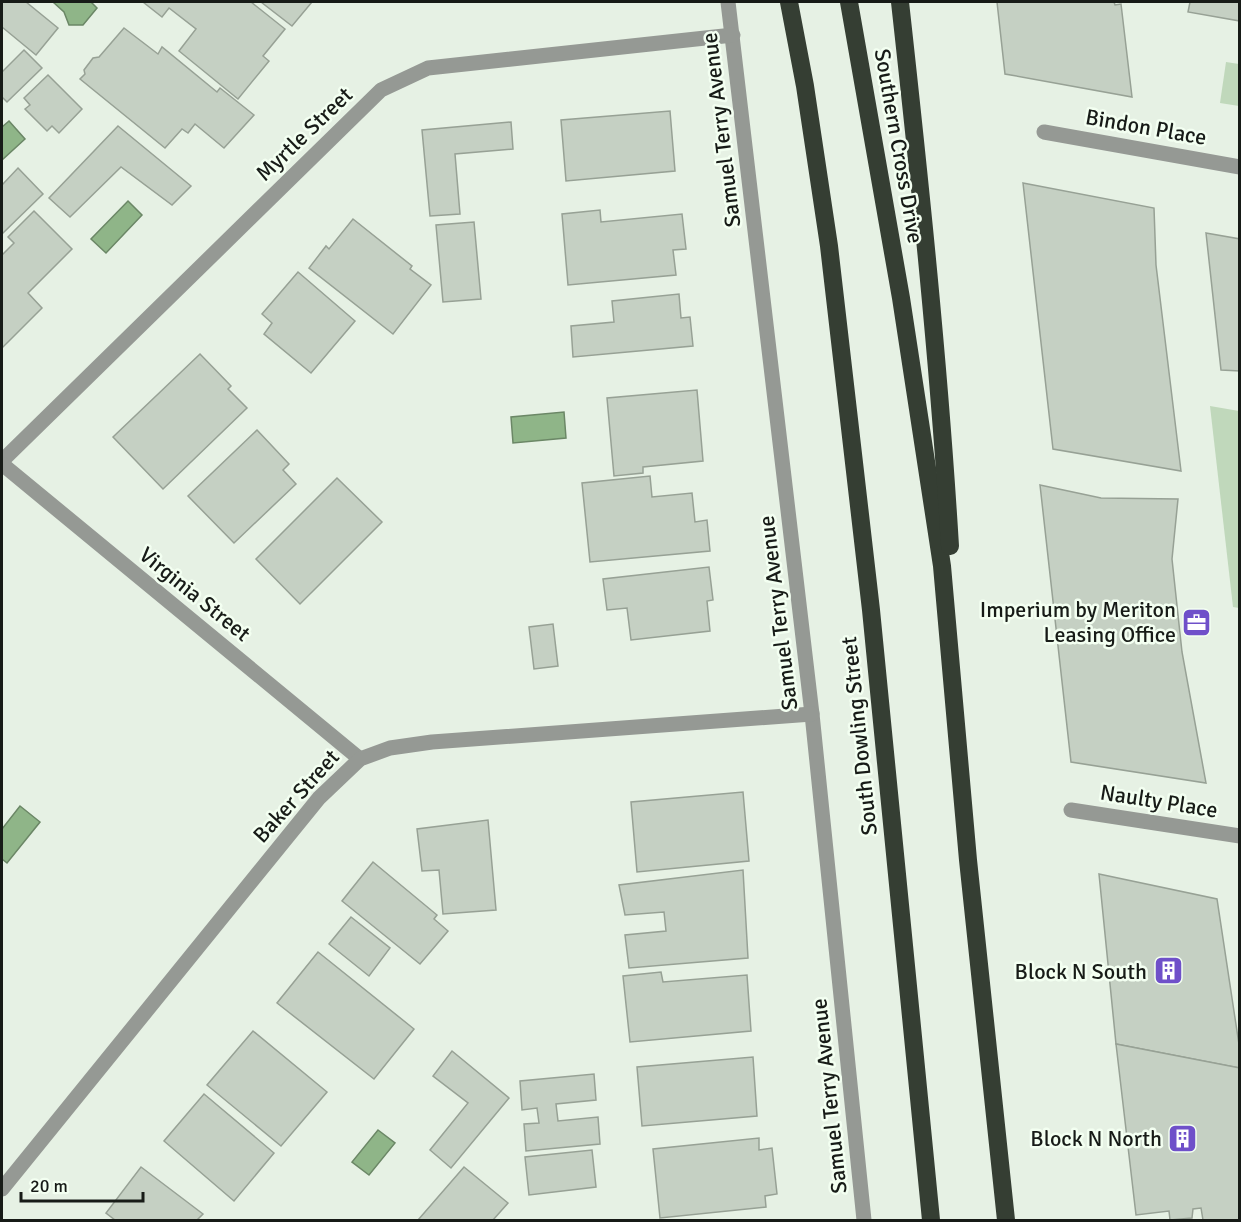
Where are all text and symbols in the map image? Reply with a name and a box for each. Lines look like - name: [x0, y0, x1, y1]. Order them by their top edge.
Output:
- street label: Samuel Terry Avenue: [696, 31, 746, 229]
- street label: Southern Cross Drive: [869, 47, 929, 245]
- street label: Myrtle Street: [250, 81, 358, 187]
- street label: Bindon Place: [1083, 103, 1209, 151]
- street label: Samuel Terry Avenue: [753, 514, 803, 712]
- street label: Virginia Street: [134, 541, 256, 647]
- place label: Imperium by Meriton Leasing Office: [980, 596, 1176, 648]
- office icon: Imperium by Meriton Leasing Office: [1181, 606, 1213, 638]
- street label: South Dowling Street: [835, 635, 883, 837]
- street label: Baker Street: [247, 744, 345, 848]
- street label: Naulty Place: [1098, 778, 1220, 824]
- building icon: Block N South: [1152, 955, 1184, 987]
- place label: Block N South: [1015, 958, 1147, 985]
- street label: Samuel Terry Avenue: [805, 997, 853, 1195]
- building icon: Block N North: [1167, 1122, 1199, 1154]
- place label: Block N North: [1030, 1125, 1162, 1152]
- scale bar: [21, 1165, 142, 1203]
- text: 20 m: [30, 1175, 68, 1197]

